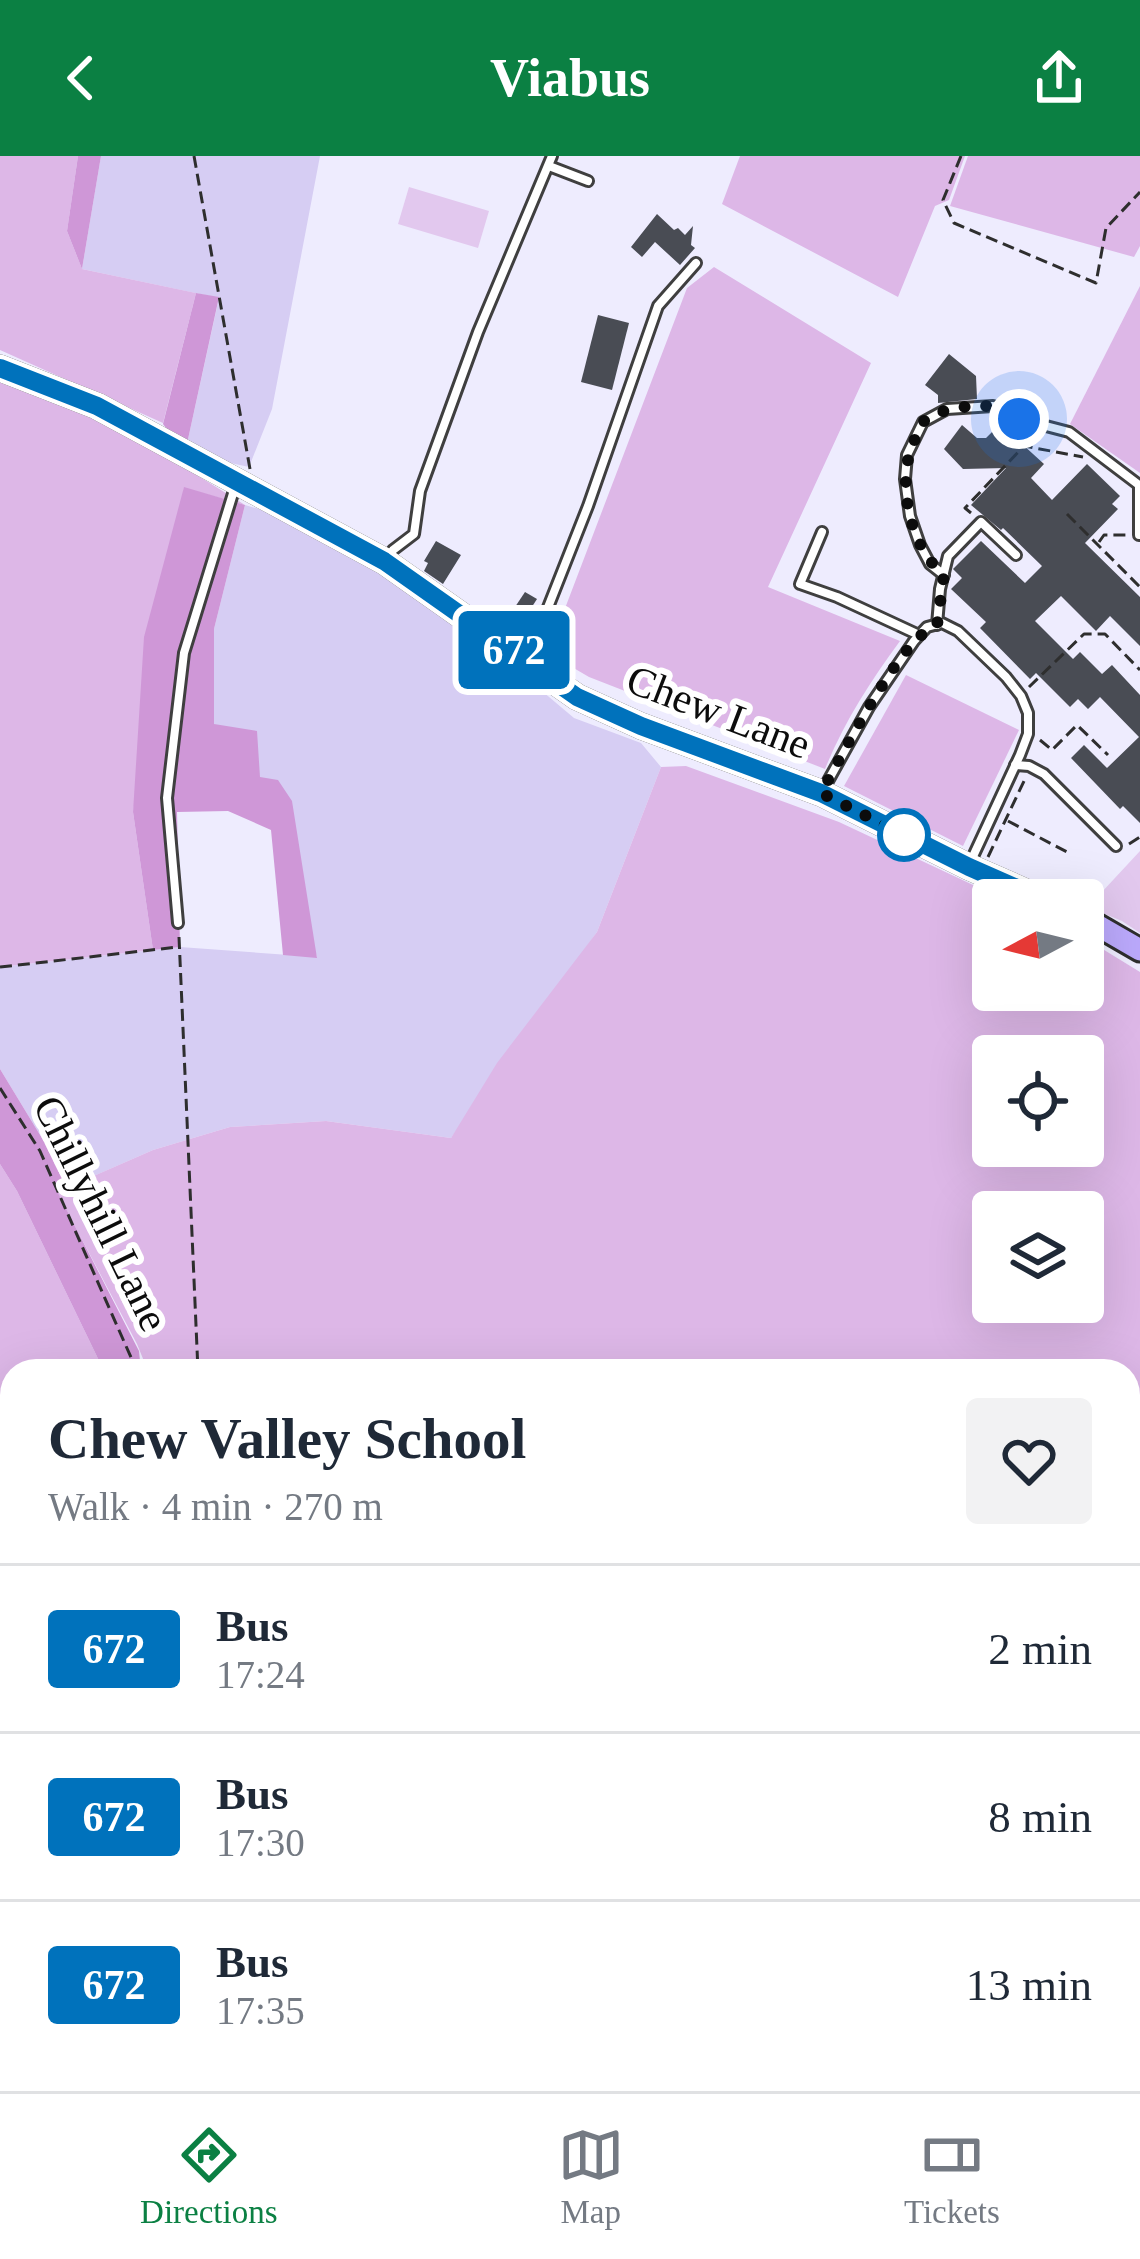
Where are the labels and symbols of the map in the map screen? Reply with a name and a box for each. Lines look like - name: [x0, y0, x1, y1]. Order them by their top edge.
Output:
- your location: [989, 389, 1049, 449]
- line badge: 672: [445, 611, 583, 689]
- street label: Chew Lane: [621, 656, 817, 768]
- unlabelled marker: [879, 810, 929, 860]
- north arrow: [972, 879, 1104, 1011]
- street label: Chillyhill Lane: [24, 1089, 178, 1338]

